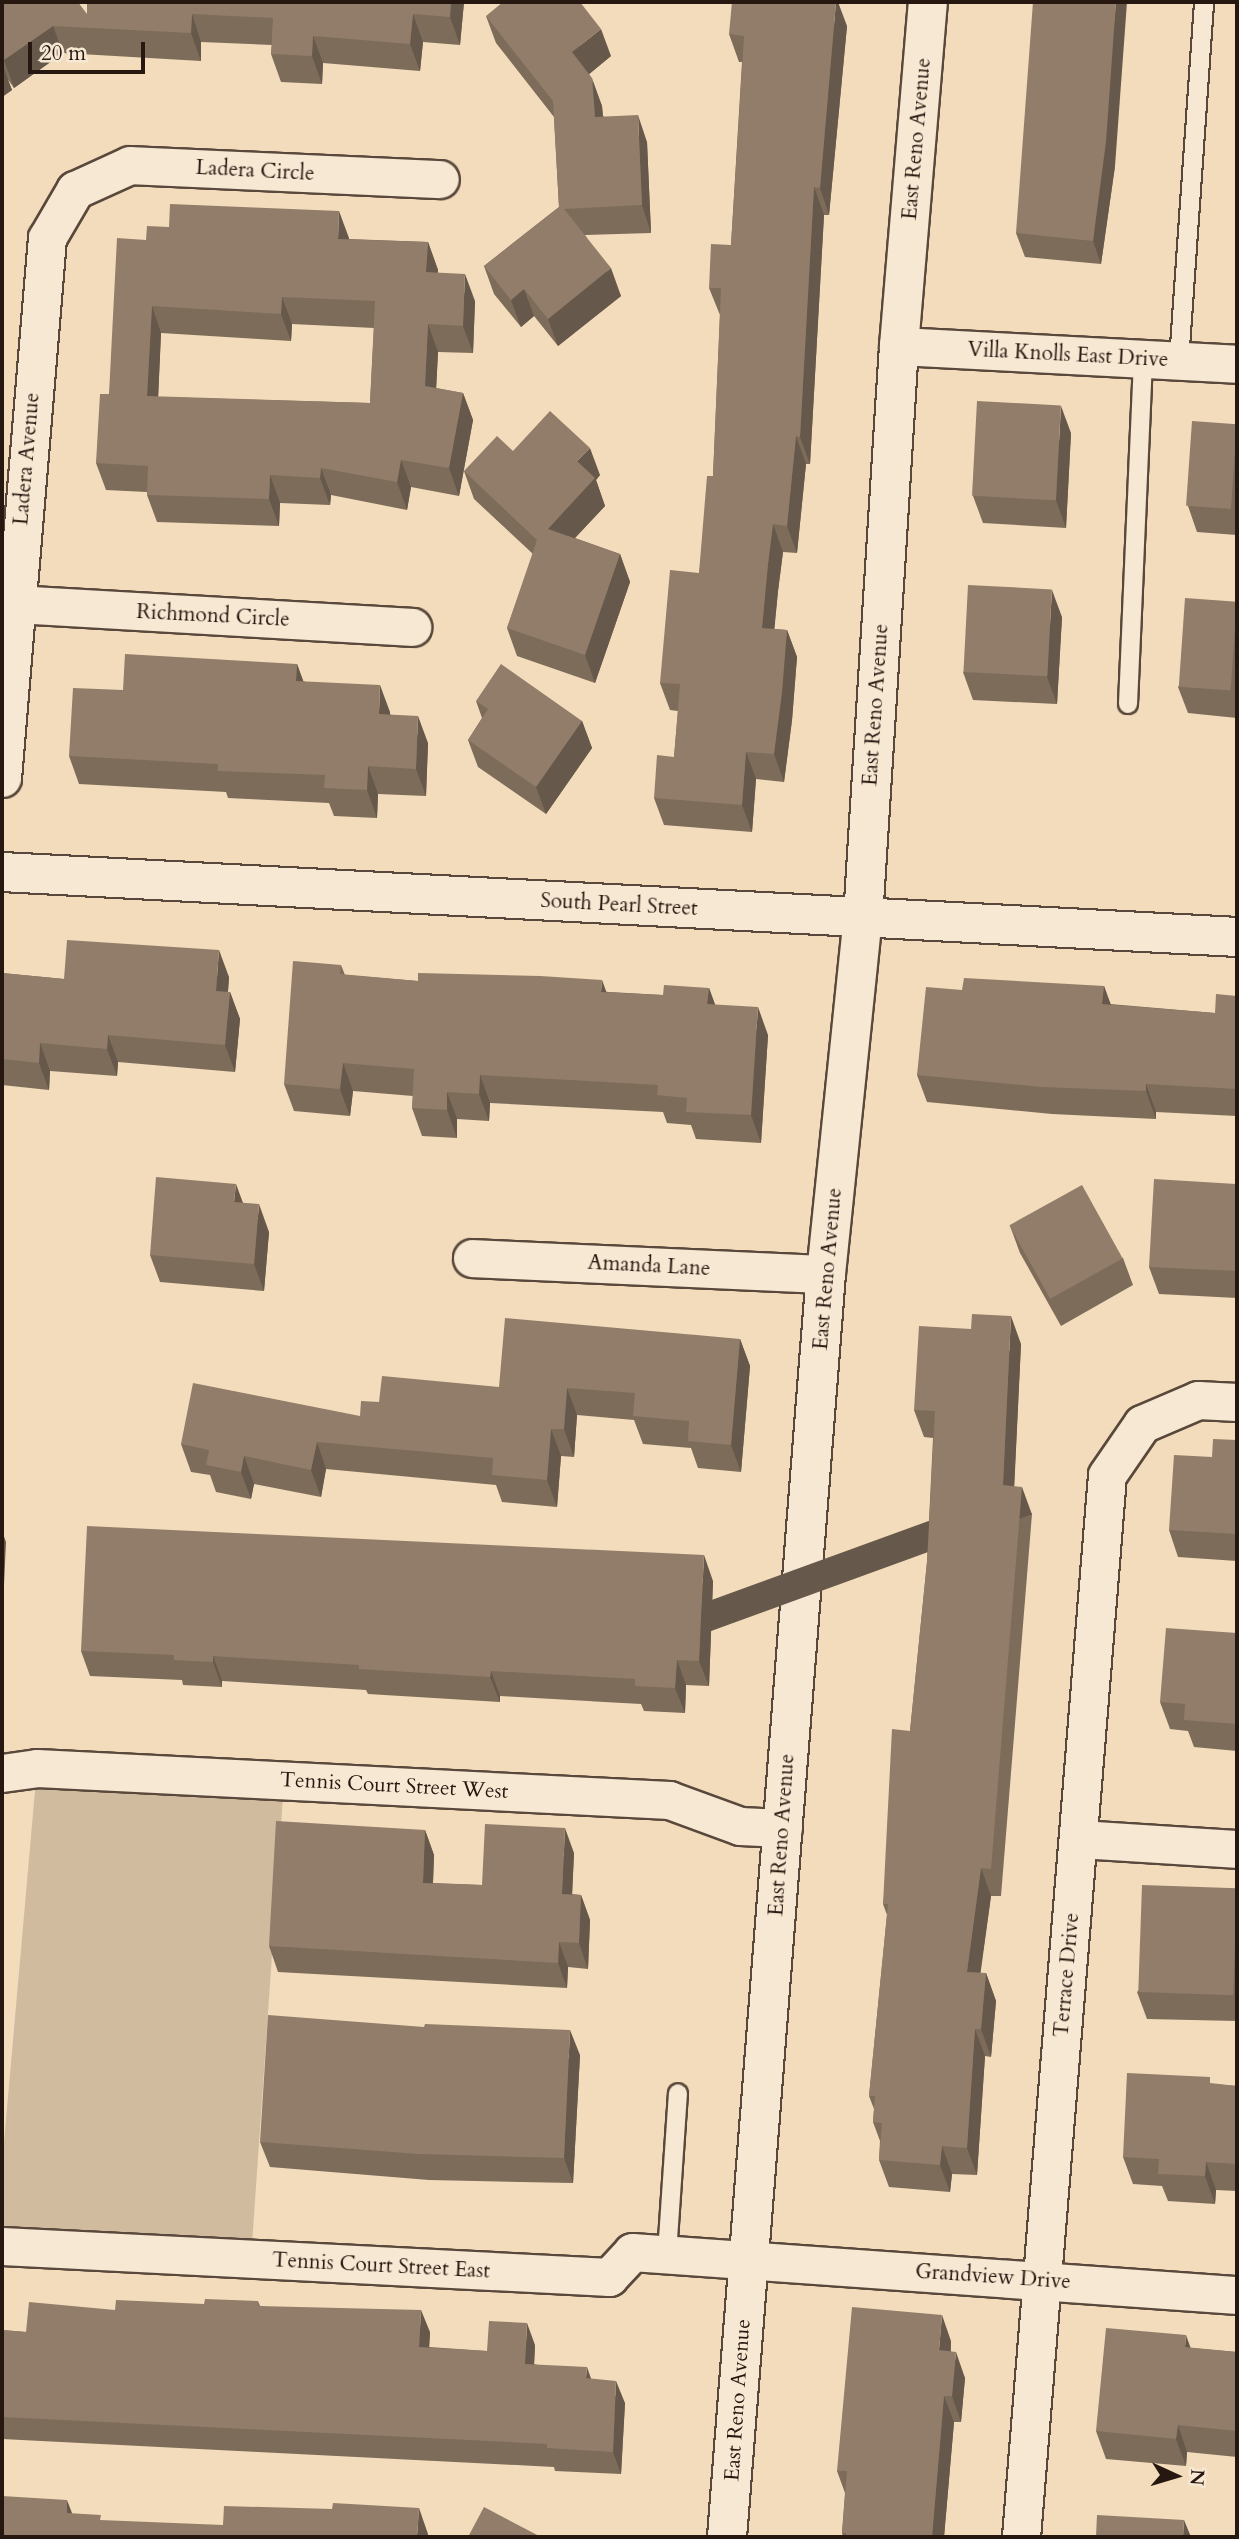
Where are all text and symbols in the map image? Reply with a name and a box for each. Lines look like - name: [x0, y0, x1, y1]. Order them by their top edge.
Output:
- scale bar: [32, 28, 149, 72]
- text: 20 m: [41, 39, 86, 68]
- street label: East Reno Avenue: [897, 57, 937, 221]
- street label: Ladera Circle: [195, 155, 315, 187]
- street label: Villa Knolls East Drive: [967, 337, 1169, 373]
- street label: Ladera Avenue: [9, 392, 45, 526]
- street label: Richmond Circle: [136, 599, 290, 633]
- street label: East Reno Avenue: [858, 623, 894, 787]
- street label: South Pearl Street: [540, 888, 698, 922]
- street label: East Reno Avenue: [808, 1187, 848, 1351]
- street label: Amanda Lane: [587, 1250, 711, 1282]
- street label: East Reno Avenue: [764, 1753, 800, 1917]
- street label: Tennis Court Street West: [279, 1767, 509, 1805]
- street label: Terrace Drive: [1049, 1912, 1085, 2038]
- street label: Tennis Court Street East: [271, 2248, 491, 2284]
- street label: Grandview Drive: [914, 2259, 1072, 2295]
- street label: East Reno Avenue: [720, 2318, 756, 2482]
- north arrow: [1141, 2441, 1211, 2511]
- text: N: [1183, 2468, 1210, 2487]

